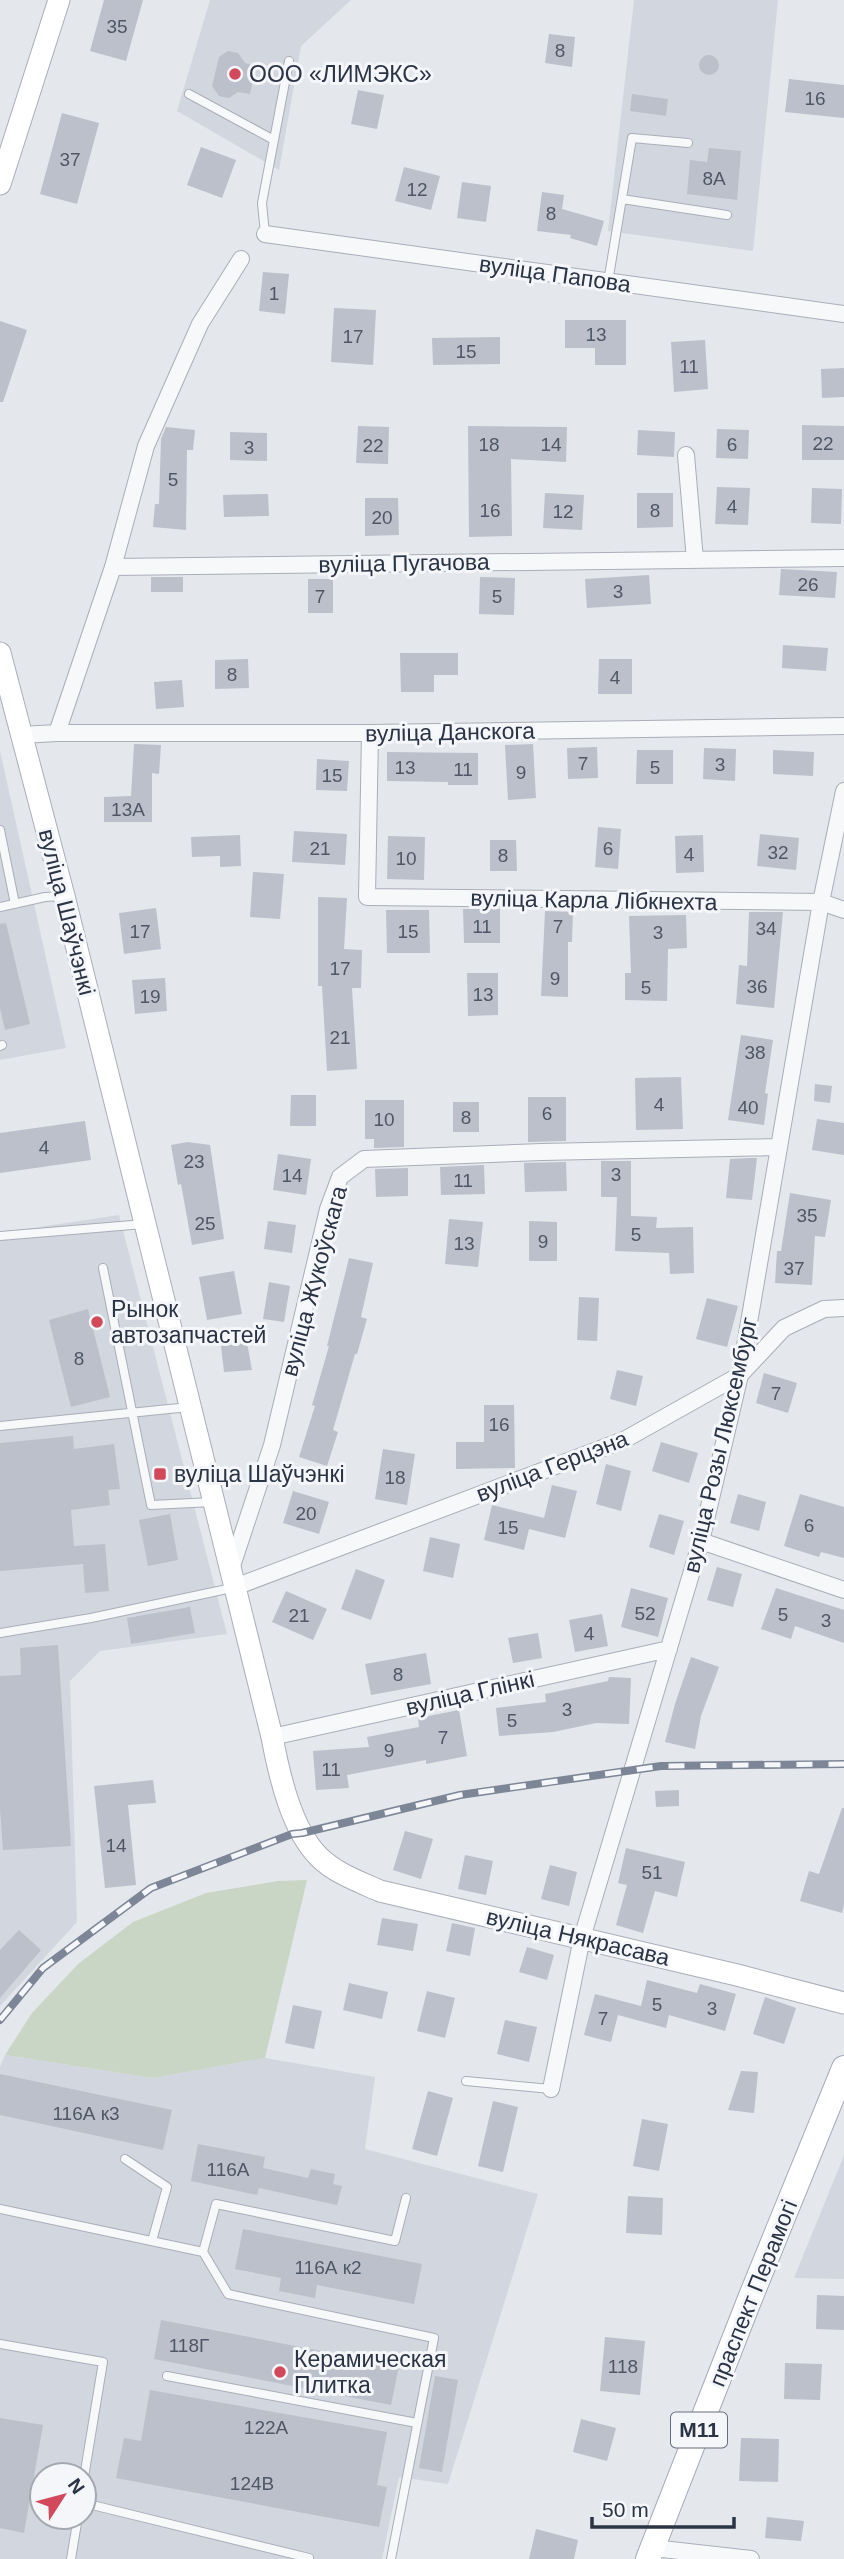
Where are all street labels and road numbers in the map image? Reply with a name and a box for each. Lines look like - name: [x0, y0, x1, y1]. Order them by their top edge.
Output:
- street label: вуліца Папова: [477, 250, 633, 298]
- street label: вуліца Пугачова: [318, 549, 490, 577]
- street label: вуліца Данскога: [365, 718, 535, 746]
- street label: вуліца Шаўчэнкі: [34, 826, 100, 998]
- street label: вуліца Карла Лібкнехта: [470, 885, 718, 915]
- street label: вуліца Жукоўскага: [276, 1183, 352, 1379]
- street label: вуліца Розы Люксембург: [678, 1315, 762, 1575]
- street label: вуліца Герцэна: [472, 1425, 632, 1507]
- street label: вуліца Глінкі: [403, 1666, 537, 1720]
- street label: вуліца Някрасава: [484, 1903, 672, 1971]
- street label: праспект Перамогі: [704, 2196, 802, 2390]
- road number: М11: [671, 2412, 727, 2448]

